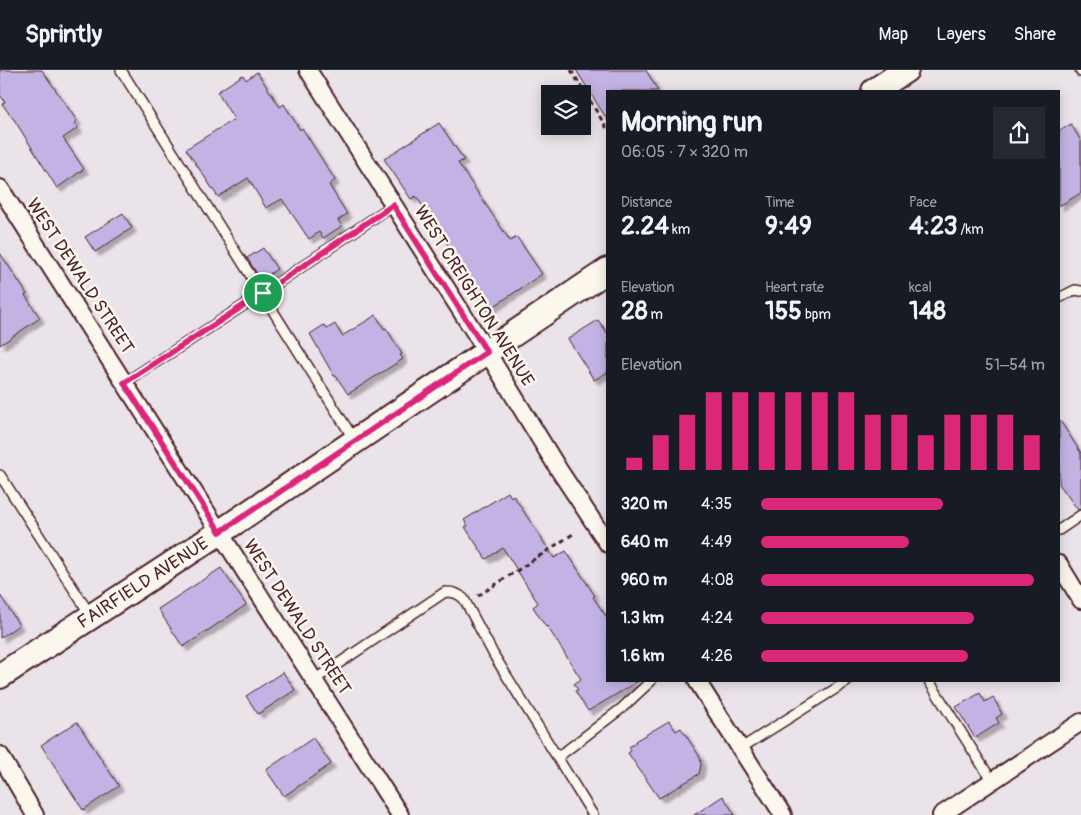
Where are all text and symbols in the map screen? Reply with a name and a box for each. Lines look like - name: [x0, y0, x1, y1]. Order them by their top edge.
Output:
- text: Sprintly: [25, 20, 102, 49]
- text: Map: [879, 23, 908, 46]
- text: Layers: [936, 23, 986, 46]
- text: Share: [1014, 23, 1056, 46]
- map controls: [541, 85, 591, 135]
- button: layers: [541, 85, 591, 135]
- text: Morning run: [621, 105, 763, 140]
- button: share: [993, 107, 1045, 159]
- text: 06:05 · 7 × 320 m: [621, 142, 748, 162]
- street label: WEST DEWALD STREET: [21, 194, 139, 358]
- text: Distance: [621, 194, 672, 211]
- text: Time: [765, 194, 794, 211]
- text: Pace: [909, 194, 937, 211]
- street label: WEST CREIGHTON AVENUE: [409, 201, 539, 391]
- text: 2.24: [621, 211, 669, 242]
- text: 9:49: [765, 211, 812, 242]
- text: 4:23: [909, 211, 957, 242]
- text: km: [669, 221, 690, 238]
- text: /km: [957, 221, 984, 238]
- pin: [242, 272, 284, 314]
- icon: arrive: [249, 279, 277, 307]
- text: Elevation: [621, 279, 674, 296]
- text: Heart rate: [765, 279, 824, 296]
- text: kcal: [909, 279, 932, 296]
- text: 28: [621, 296, 648, 327]
- text: 155: [765, 296, 802, 327]
- text: 148: [909, 296, 946, 327]
- text: m: [648, 306, 663, 323]
- text: bpm: [802, 306, 831, 323]
- text: Elevation: [621, 355, 682, 375]
- text: 51–54 m: [985, 355, 1045, 375]
- text: 320 m: [621, 494, 667, 514]
- text: 4:35: [701, 494, 732, 514]
- street label: FAIRFIELD AVENUE: [73, 532, 213, 634]
- text: 640 m: [621, 532, 668, 552]
- text: 4:49: [701, 532, 732, 552]
- street label: WEST DEWALD STREET: [238, 535, 356, 699]
- text: 960 m: [621, 570, 667, 590]
- text: 4:08: [701, 570, 734, 590]
- text: 1.3 km: [621, 608, 664, 628]
- text: 4:24: [701, 608, 733, 628]
- text: 1.6 km: [621, 646, 664, 666]
- text: 4:26: [701, 646, 733, 666]

